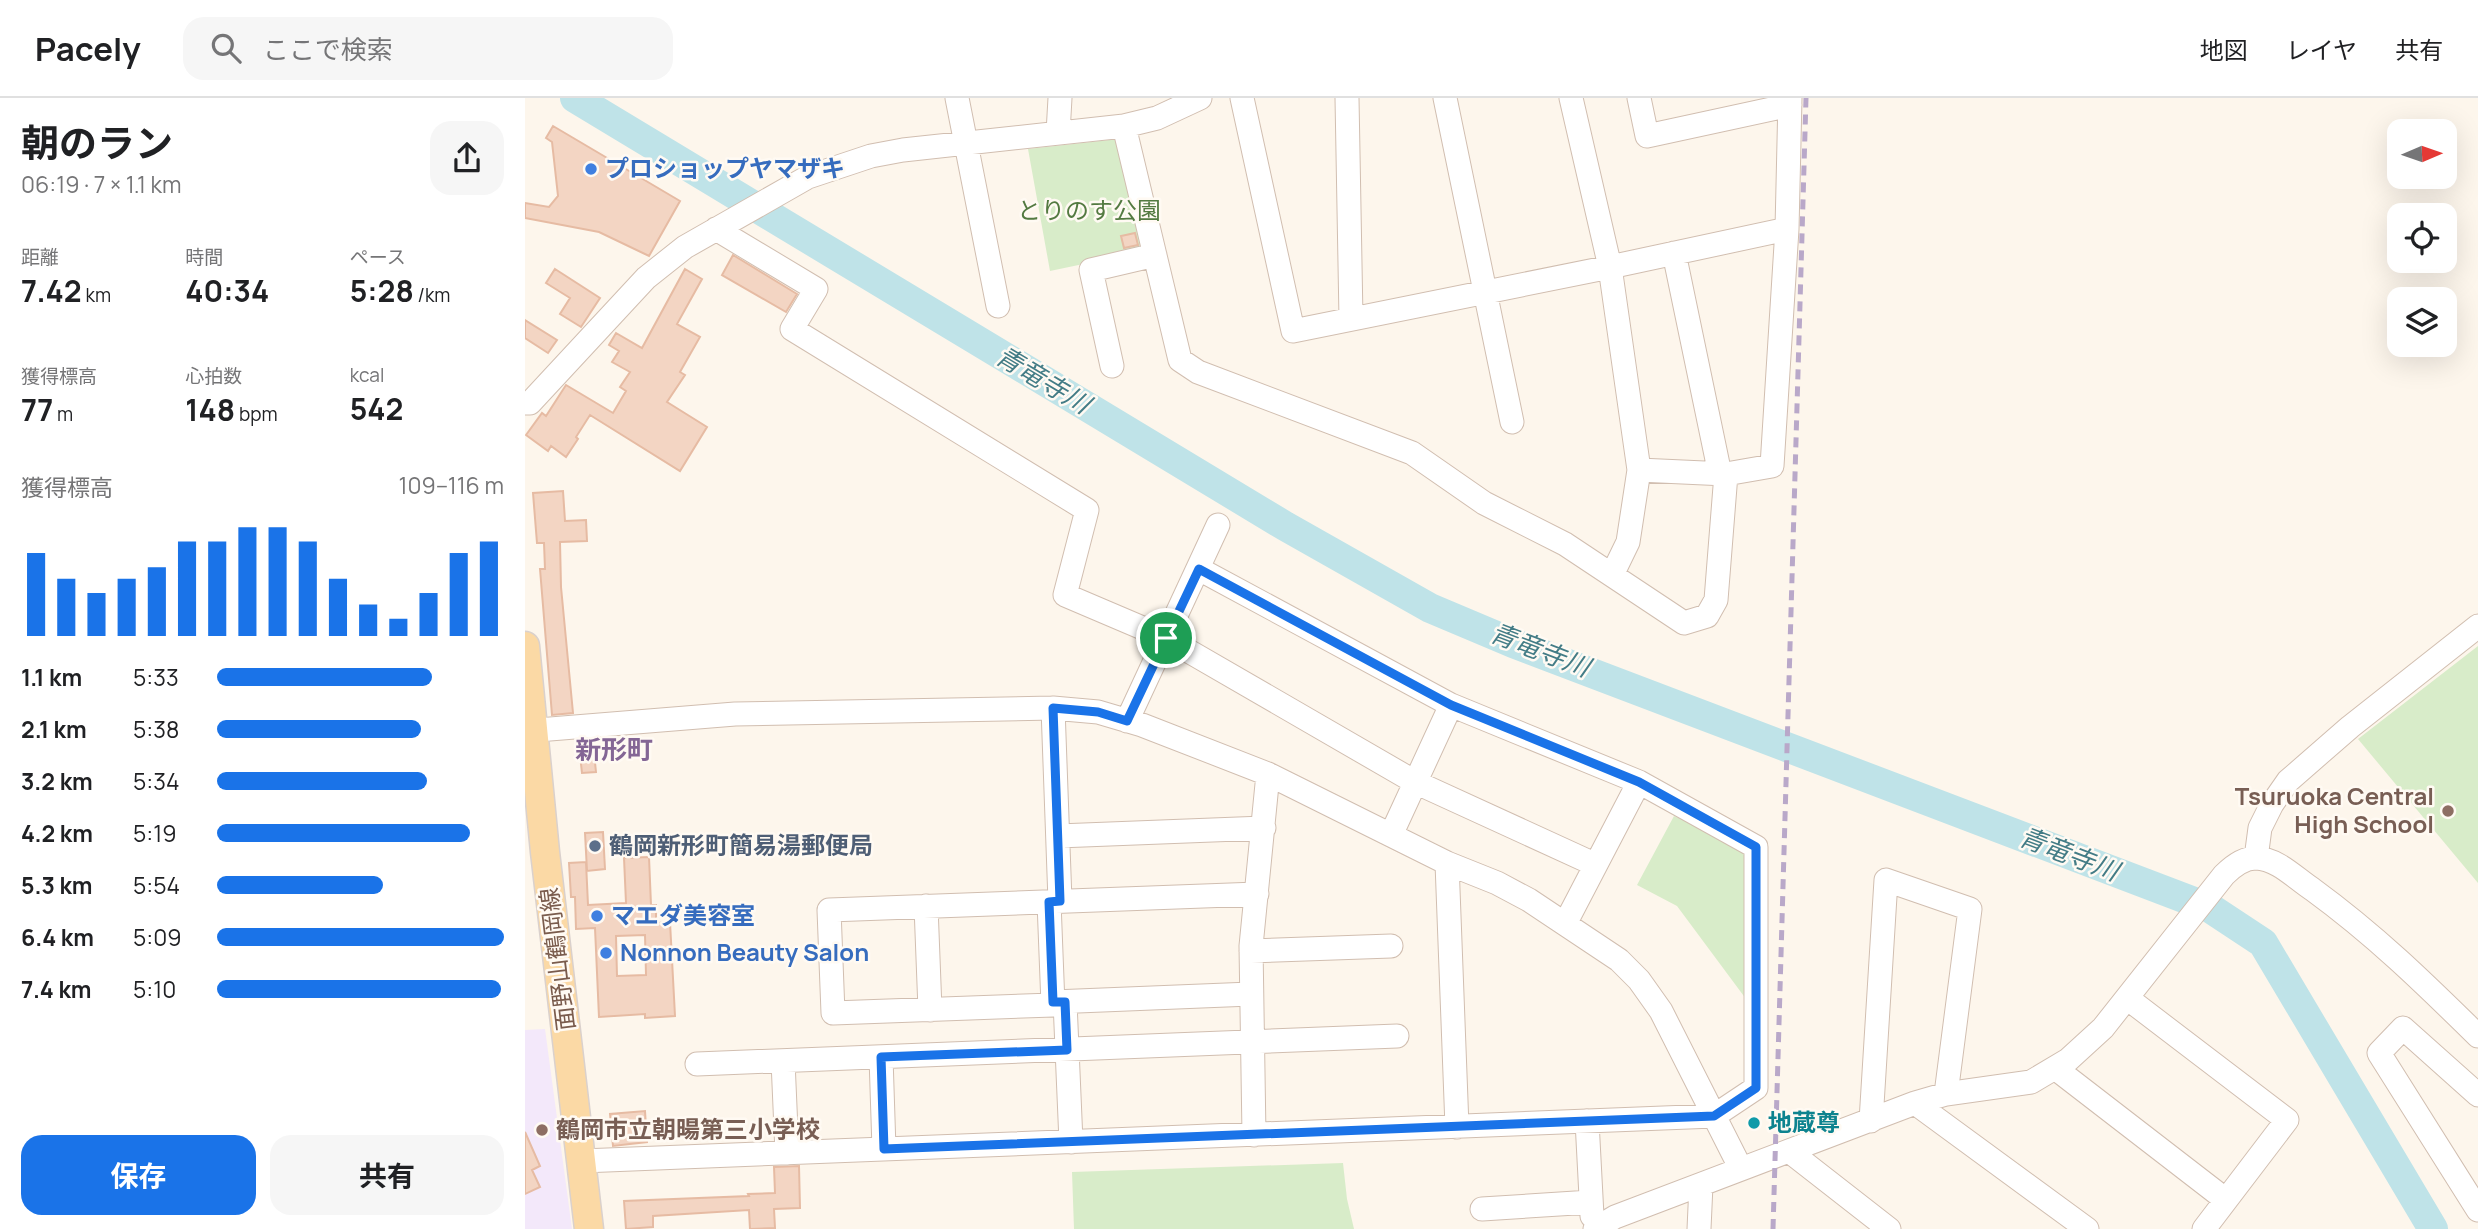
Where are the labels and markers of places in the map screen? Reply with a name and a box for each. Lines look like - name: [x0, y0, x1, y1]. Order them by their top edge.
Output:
- place label: プロショップヤマザキ: [605, 151, 845, 184]
- marker: プロショップヤマザキ: [583, 161, 599, 177]
- pin: [1136, 608, 1196, 668]
- place label: Tsuruoka Central High School: [2235, 779, 2434, 840]
- marker: Tsuruoka Central High School: [2440, 803, 2456, 819]
- place label: 鶴岡新形町簡易湯郵便局: [609, 828, 873, 861]
- marker: 鶴岡新形町簡易湯郵便局: [587, 838, 603, 854]
- place label: マエダ美容室: [611, 898, 755, 931]
- marker: マエダ美容室: [589, 908, 605, 924]
- place label: Nonnon Beauty Salon: [620, 935, 869, 968]
- marker: Nonnon Beauty Salon: [598, 945, 614, 961]
- place label: 地蔵尊: [1768, 1105, 1840, 1138]
- place label: 鶴岡市立朝暘第三小学校: [556, 1112, 820, 1145]
- marker: 地蔵尊: [1746, 1115, 1762, 1131]
- marker: 鶴岡市立朝暘第三小学校: [534, 1122, 550, 1138]

